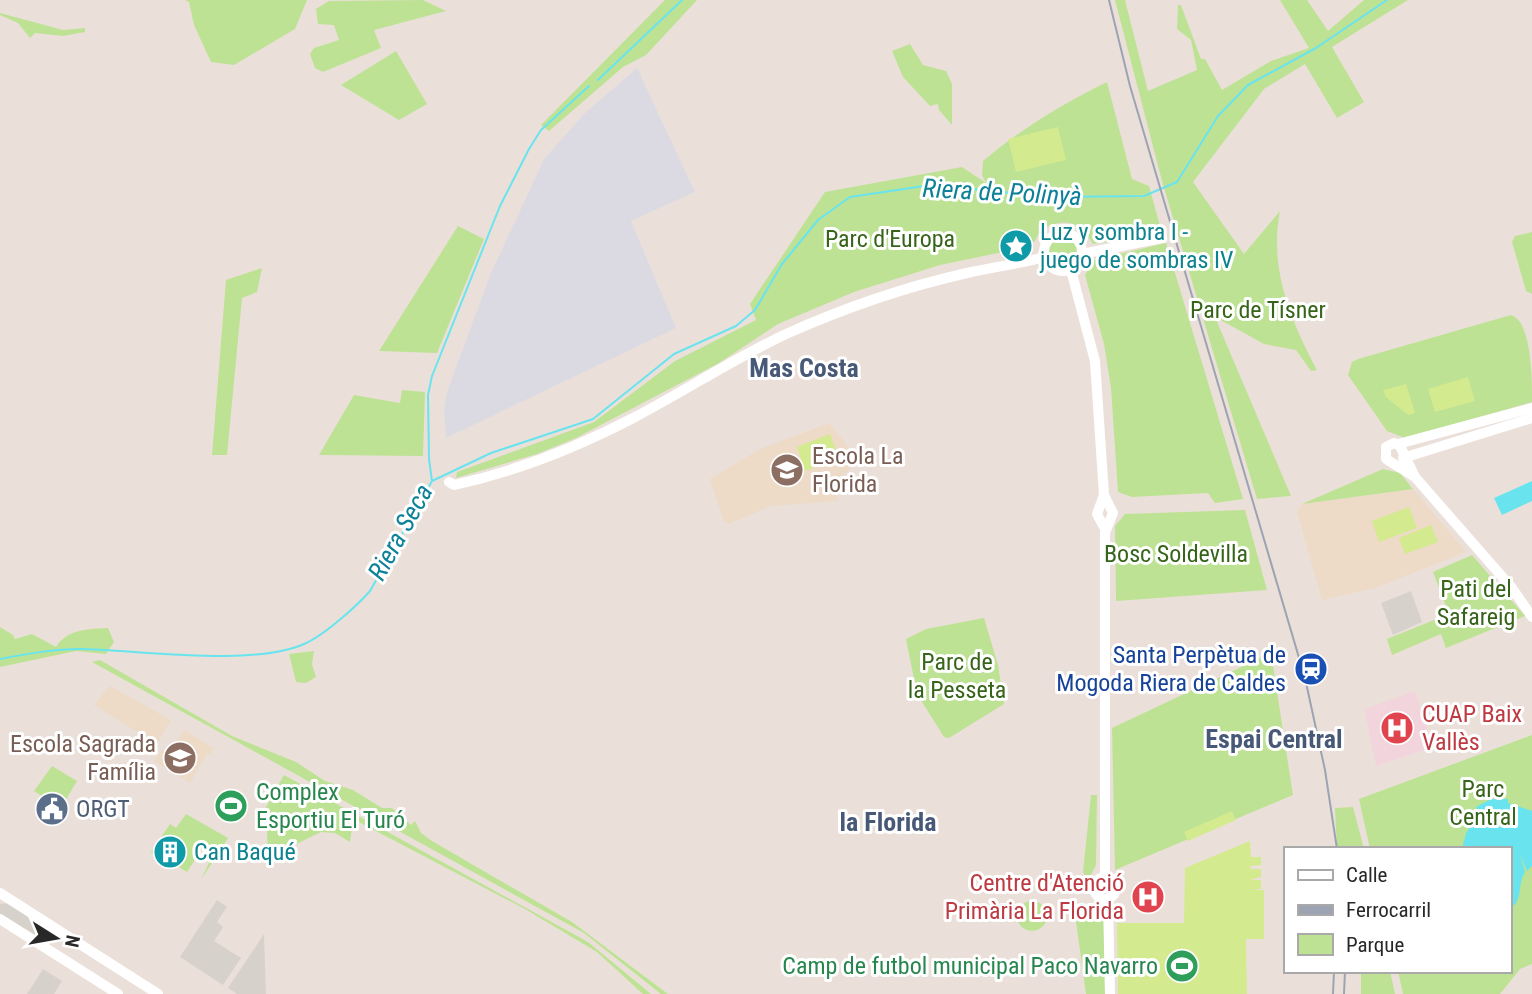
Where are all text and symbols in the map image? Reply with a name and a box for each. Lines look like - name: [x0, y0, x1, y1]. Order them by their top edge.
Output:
- water label: Riera de Polinyà: [922, 173, 1082, 211]
- place label: Luz y sombra I - juego de sombras IV: [1039, 218, 1233, 274]
- park label: Parc d'Europa: [825, 225, 955, 253]
- place icon: Luz y sombra I - juego de sombras IV: [997, 227, 1035, 265]
- park label: Parc de Tísner: [1190, 296, 1326, 324]
- district label: Mas Costa: [749, 353, 859, 383]
- place label: Escola La Florida: [812, 442, 903, 498]
- school or university icon: Escola La Florida: [768, 451, 806, 489]
- water label: Riera Seca: [361, 479, 439, 585]
- park label: Bosc Soldevilla: [1104, 540, 1248, 568]
- park label: Pati del Safareig: [1437, 575, 1515, 631]
- place label: Santa Perpètua de Mogoda Riera de Caldes: [1056, 641, 1286, 697]
- park label: Parc de la Pesseta: [908, 648, 1006, 704]
- station icon: Santa Perpètua de Mogoda Riera de Caldes: [1292, 650, 1330, 688]
- place label: CUAP Baix Vallès: [1422, 700, 1522, 756]
- hospital icon: CUAP Baix Vallès: [1378, 709, 1416, 747]
- district label: Espai Central: [1205, 724, 1343, 754]
- place label: Escola Sagrada Família: [10, 730, 156, 786]
- school or university icon: Escola Sagrada Família: [161, 739, 199, 777]
- park label: Parc Central: [1449, 775, 1517, 831]
- place label: Complex Esportiu El Turó: [256, 778, 405, 834]
- sports icon: Complex Esportiu El Turó: [212, 787, 250, 825]
- public building icon: ORGT: [33, 790, 71, 828]
- place label: ORGT: [76, 795, 130, 823]
- district label: la Florida: [840, 807, 936, 837]
- building icon: Can Baqué: [151, 833, 189, 871]
- place label: Can Baqué: [194, 838, 296, 866]
- legend: [1284, 847, 1511, 973]
- text: Calle: [1346, 863, 1388, 887]
- place label: Centre d'Atenció Primària La Florida: [945, 869, 1124, 925]
- hospital icon: Centre d'Atenció Primària La Florida: [1129, 878, 1167, 916]
- text: Ferrocarril: [1346, 898, 1431, 922]
- north arrow: [21, 903, 91, 973]
- text: N: [60, 933, 85, 949]
- text: Parque: [1346, 933, 1404, 957]
- sports icon: Camp de futbol municipal Paco Navarro: [1163, 947, 1201, 985]
- place label: Camp de futbol municipal Paco Navarro: [782, 952, 1158, 980]

